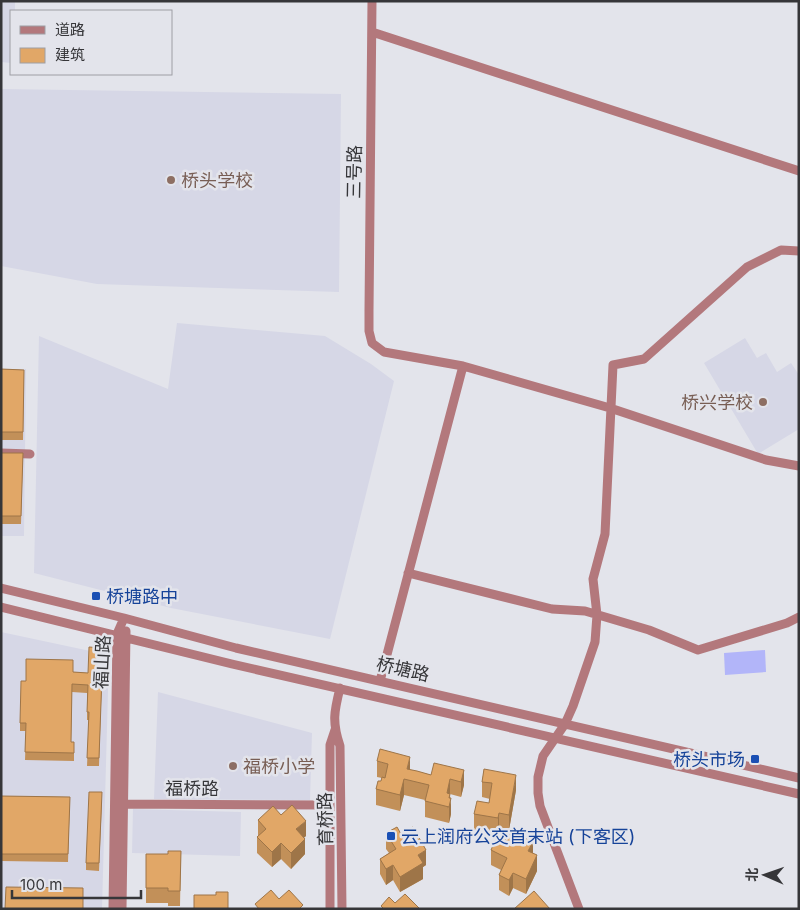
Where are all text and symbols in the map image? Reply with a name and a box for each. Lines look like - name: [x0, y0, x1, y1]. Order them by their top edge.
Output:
- legend: [10, 10, 172, 75]
- text: 道路: [55, 20, 85, 39]
- text: 建筑: [55, 45, 85, 64]
- street label: 三号路: [343, 145, 365, 199]
- place label: 桥头学校: [181, 170, 253, 191]
- marker: 桥头学校: [165, 174, 177, 186]
- place label: 桥兴学校: [681, 392, 753, 413]
- marker: 桥兴学校: [757, 396, 769, 408]
- place label: 桥塘路中: [106, 586, 178, 607]
- marker: 桥塘路中: [90, 590, 102, 602]
- street label: 福山路: [90, 634, 114, 690]
- street label: 桥塘路: [374, 653, 432, 685]
- place label: 桥头市场: [673, 749, 745, 770]
- marker: 桥头市场: [749, 753, 761, 765]
- place label: 福桥小学: [243, 756, 315, 777]
- marker: 福桥小学: [227, 760, 239, 772]
- street label: 福桥路: [165, 778, 219, 799]
- street label: 育桥路: [314, 792, 336, 846]
- place label: 云上润府公交首末站 (下客区): [401, 826, 635, 847]
- marker: 云上润府公交首末站 (下客区): [385, 830, 397, 842]
- north arrow: [740, 850, 790, 900]
- text: 北: [743, 867, 760, 882]
- scale bar: [12, 868, 141, 900]
- text: 100 m: [20, 875, 62, 894]

